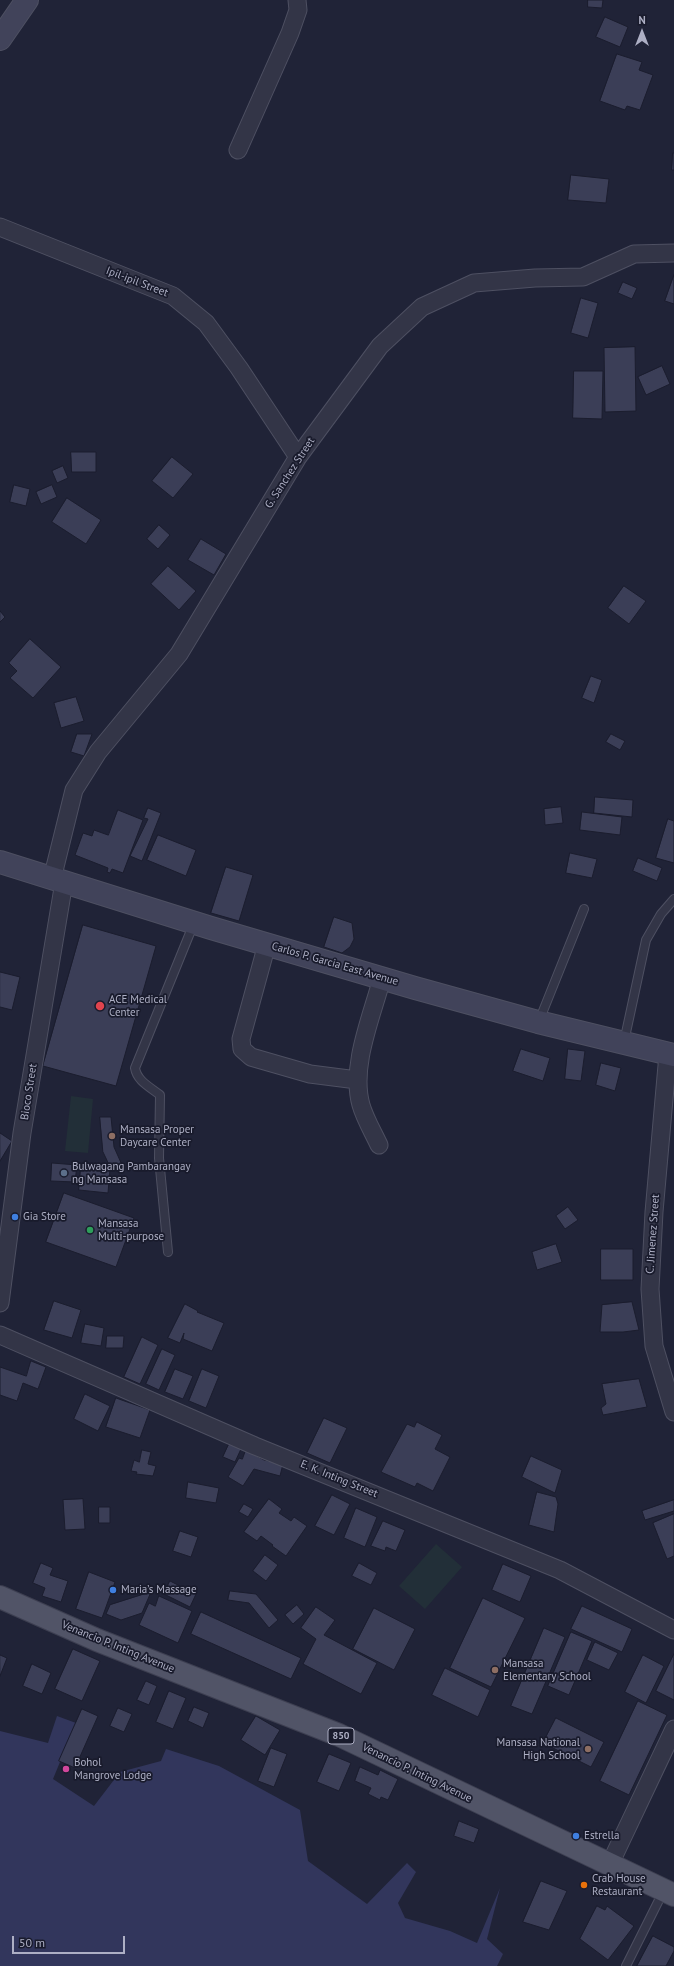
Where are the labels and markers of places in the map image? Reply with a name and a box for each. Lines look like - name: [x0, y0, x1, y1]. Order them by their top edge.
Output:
- place label: ACE Medical Center: [109, 993, 167, 1019]
- marker: ACE Medical Center: [94, 1000, 106, 1012]
- place label: Mansasa Proper Daycare Center: [120, 1123, 194, 1149]
- marker: Mansasa Proper Daycare Center: [107, 1131, 117, 1141]
- place label: Bulwagang Pambarangay ng Mansasa: [72, 1160, 191, 1186]
- marker: Bulwagang Pambarangay ng Mansasa: [59, 1168, 69, 1178]
- place label: Gia Store: [23, 1210, 66, 1224]
- marker: Gia Store: [10, 1212, 20, 1222]
- place label: Mansasa Multi-purpose: [98, 1217, 164, 1243]
- marker: Mansasa Multi-purpose: [85, 1225, 95, 1235]
- place label: Maria’s Massage: [121, 1583, 197, 1597]
- marker: Maria’s Massage: [108, 1585, 118, 1595]
- place label: Mansasa Elementary School: [503, 1657, 591, 1683]
- marker: Mansasa Elementary School: [490, 1665, 500, 1675]
- place label: Mansasa National High School: [497, 1736, 580, 1762]
- marker: Mansasa National High School: [583, 1744, 593, 1754]
- place label: Bohol Mangrove Lodge: [74, 1756, 152, 1782]
- marker: Bohol Mangrove Lodge: [61, 1764, 71, 1774]
- place label: Estrella: [584, 1829, 619, 1843]
- marker: Estrella: [571, 1831, 581, 1841]
- place label: Crab House Restaurant: [592, 1872, 646, 1898]
- marker: Crab House Restaurant: [579, 1880, 589, 1890]

